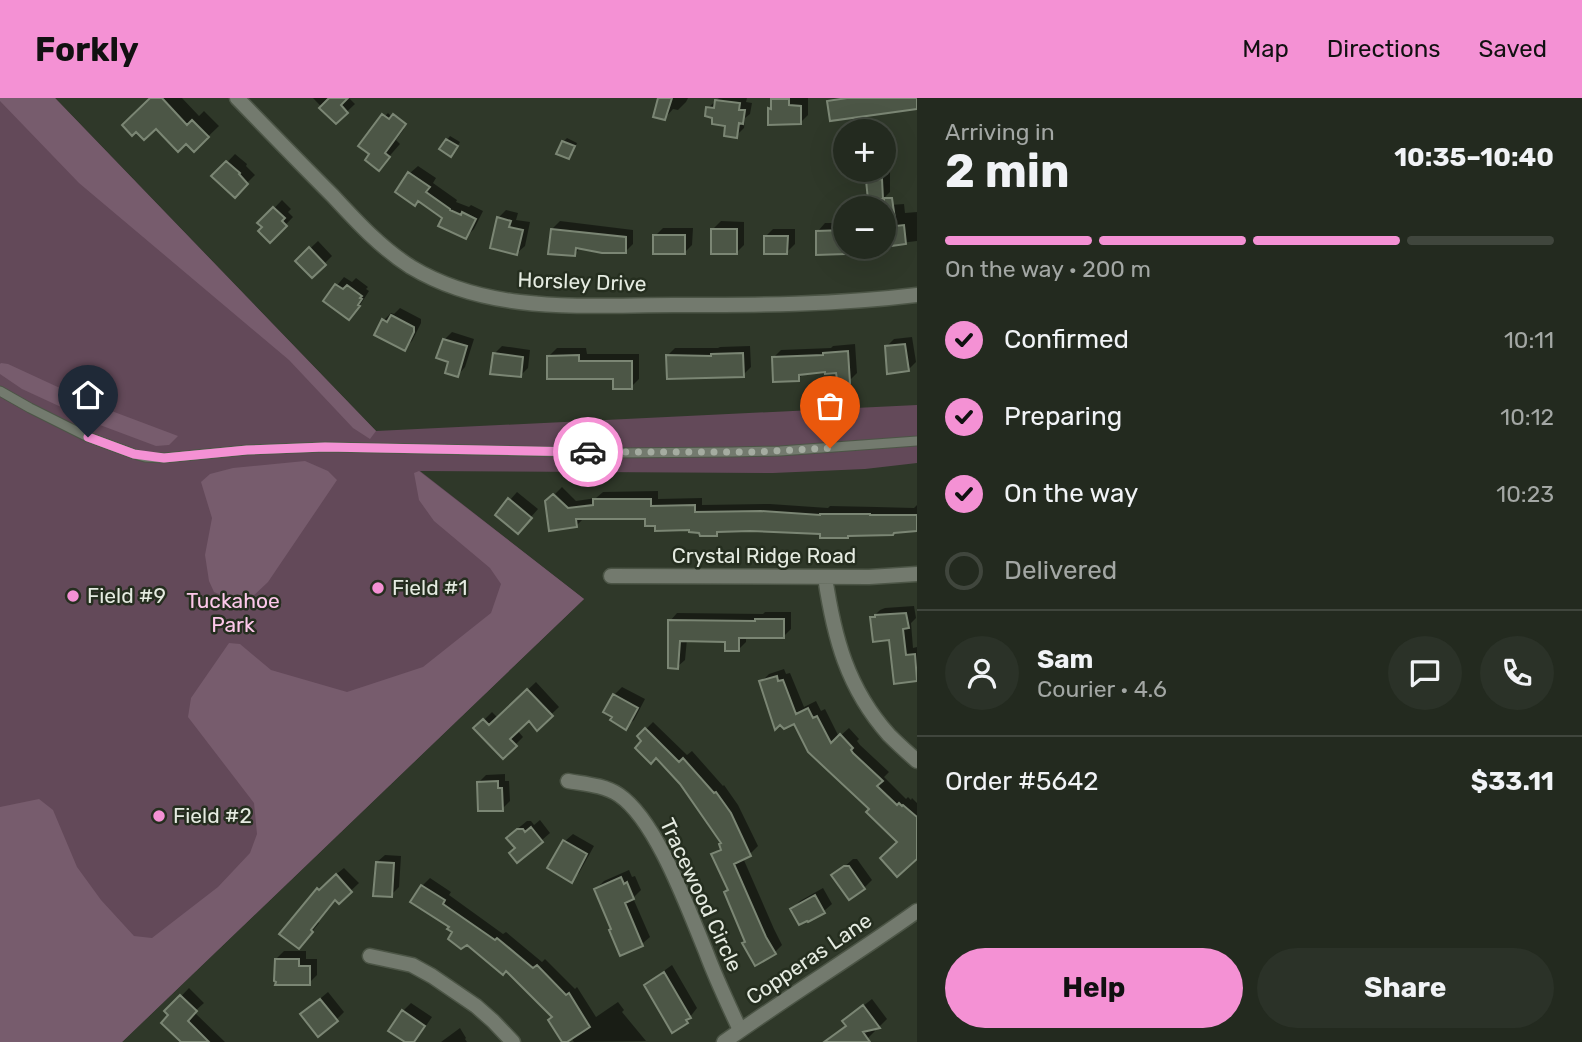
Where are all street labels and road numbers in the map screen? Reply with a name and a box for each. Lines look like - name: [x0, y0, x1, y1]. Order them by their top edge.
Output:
- street label: Horsley Drive: [517, 267, 647, 296]
- street label: Crystal Ridge Road: [672, 543, 856, 568]
- street label: Tracewood Circle: [655, 814, 748, 976]
- street label: Copperas Lane: [741, 907, 876, 1010]

